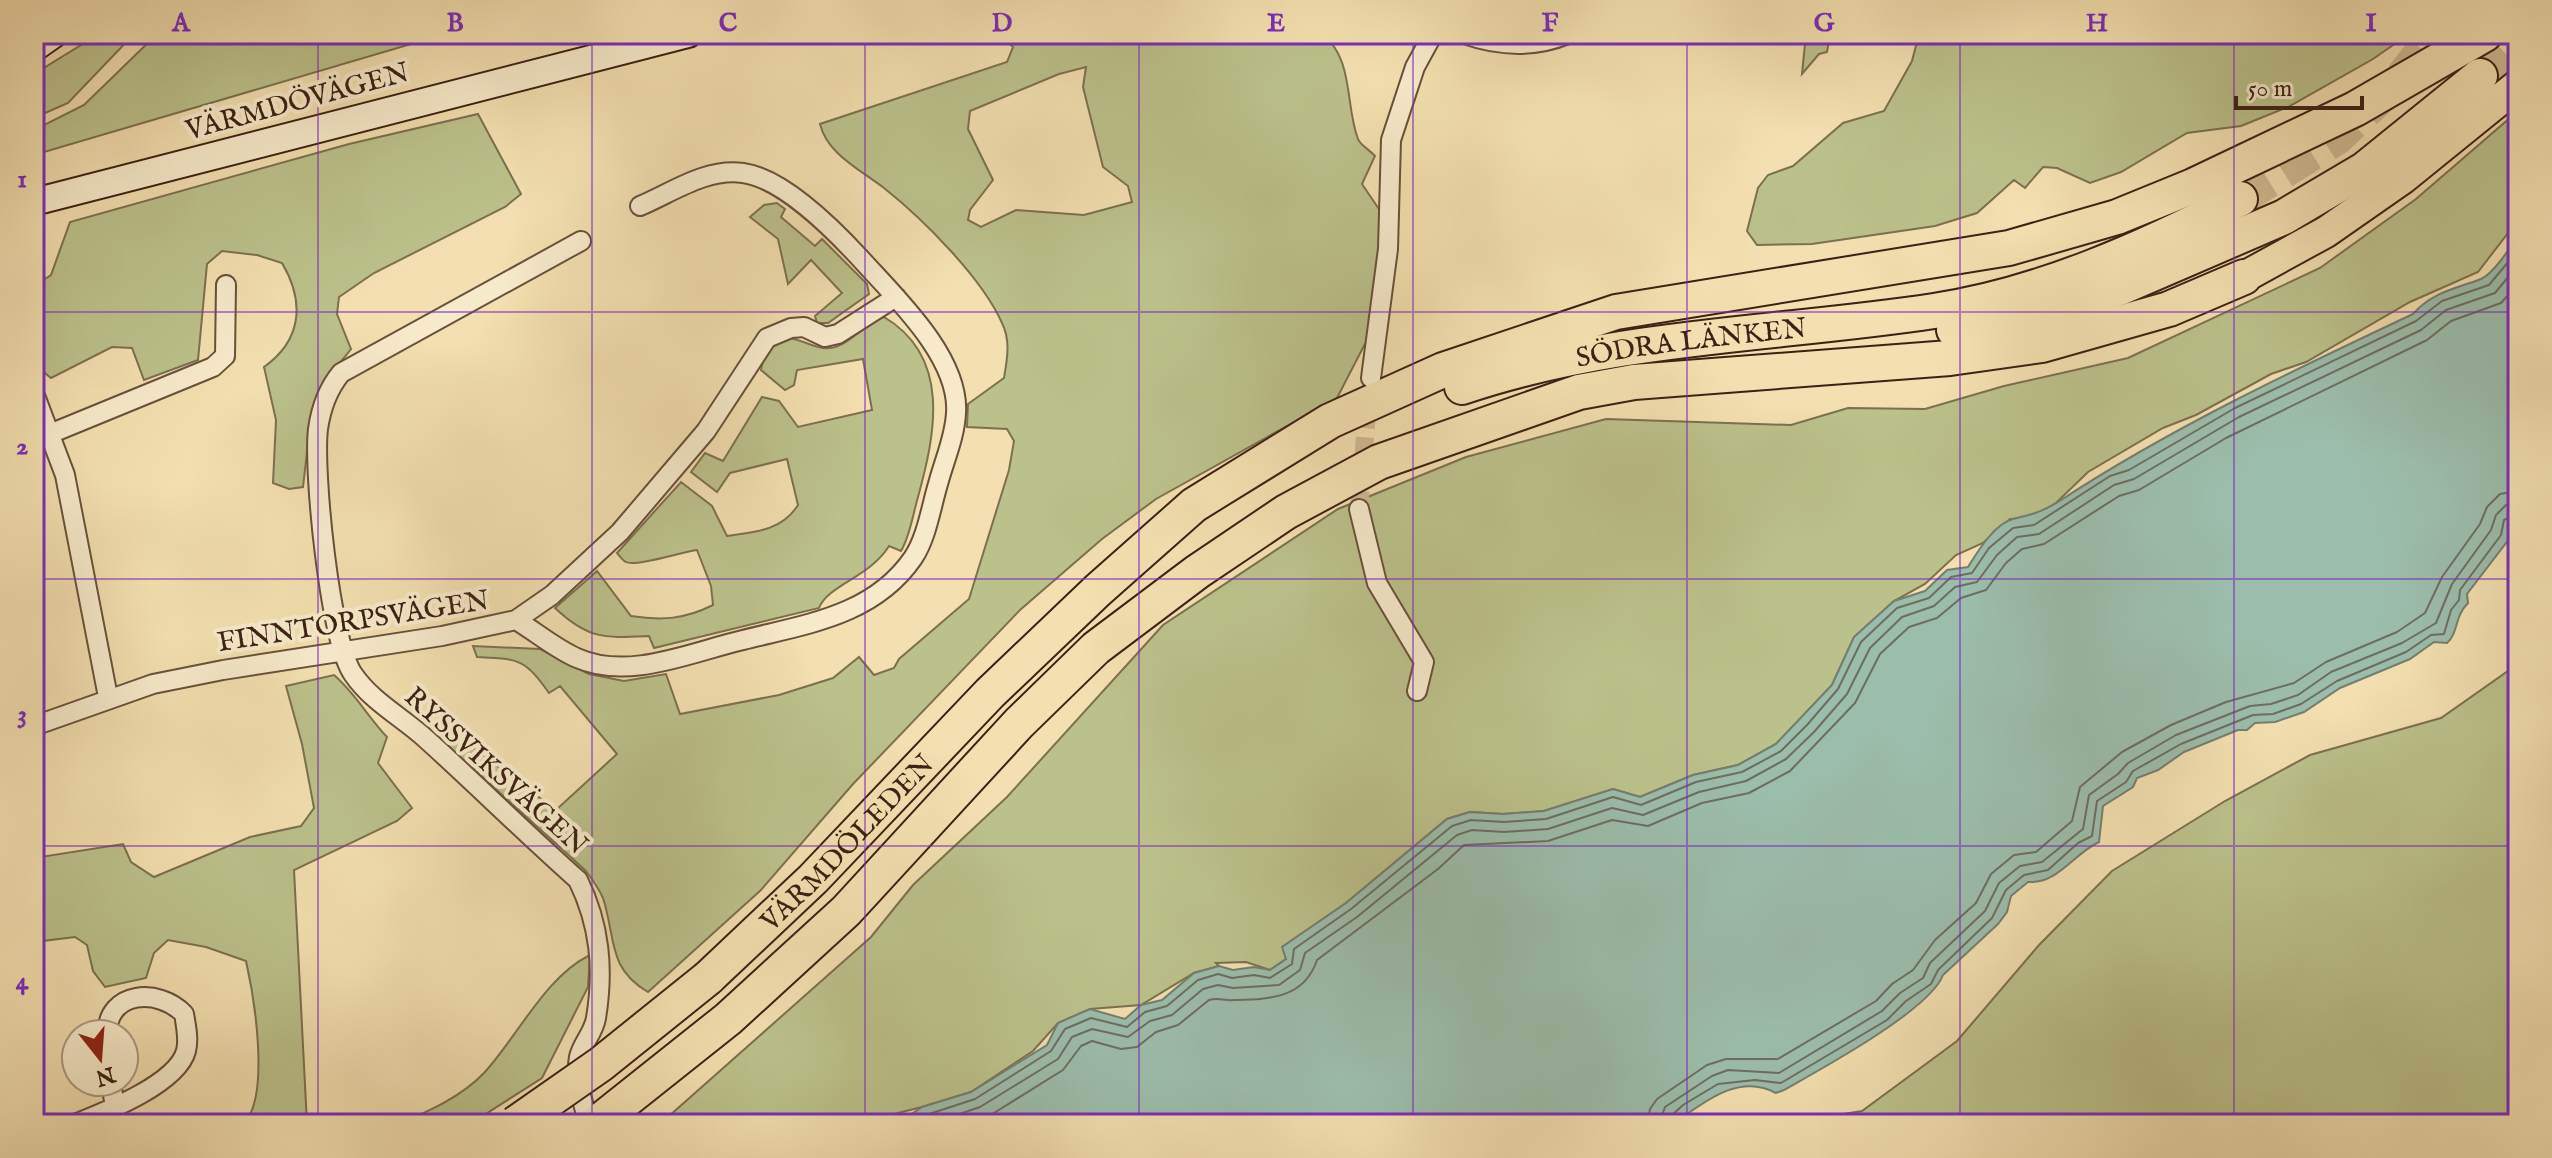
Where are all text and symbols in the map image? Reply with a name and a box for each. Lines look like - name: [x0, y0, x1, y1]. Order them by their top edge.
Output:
- text: A: [171, 7, 191, 40]
- text: B: [446, 7, 464, 40]
- text: C: [719, 7, 738, 40]
- text: D: [992, 7, 1013, 40]
- text: E: [1267, 7, 1285, 40]
- text: F: [1542, 7, 1559, 40]
- text: G: [1814, 7, 1835, 40]
- text: H: [2086, 7, 2108, 40]
- text: I: [2365, 7, 2377, 40]
- street label: VÄRMDÖVÄGEN: [181, 56, 413, 149]
- scale bar: [2236, 60, 2362, 110]
- text: 50 m: [2248, 74, 2292, 105]
- text: 1: [17, 163, 27, 196]
- street label: SÖDRA LÄNKEN: [1573, 312, 1808, 377]
- text: 2: [16, 430, 28, 463]
- street label: FINNTORPSVÄGEN: [215, 584, 492, 661]
- street label: RYSSVIKSVÄGEN: [396, 680, 594, 863]
- text: 3: [17, 698, 27, 731]
- street label: VÄRMDÖLEDEN: [753, 748, 942, 940]
- text: 4: [16, 965, 30, 998]
- north arrow: [60, 1018, 140, 1098]
- text: N: [92, 1059, 119, 1091]

